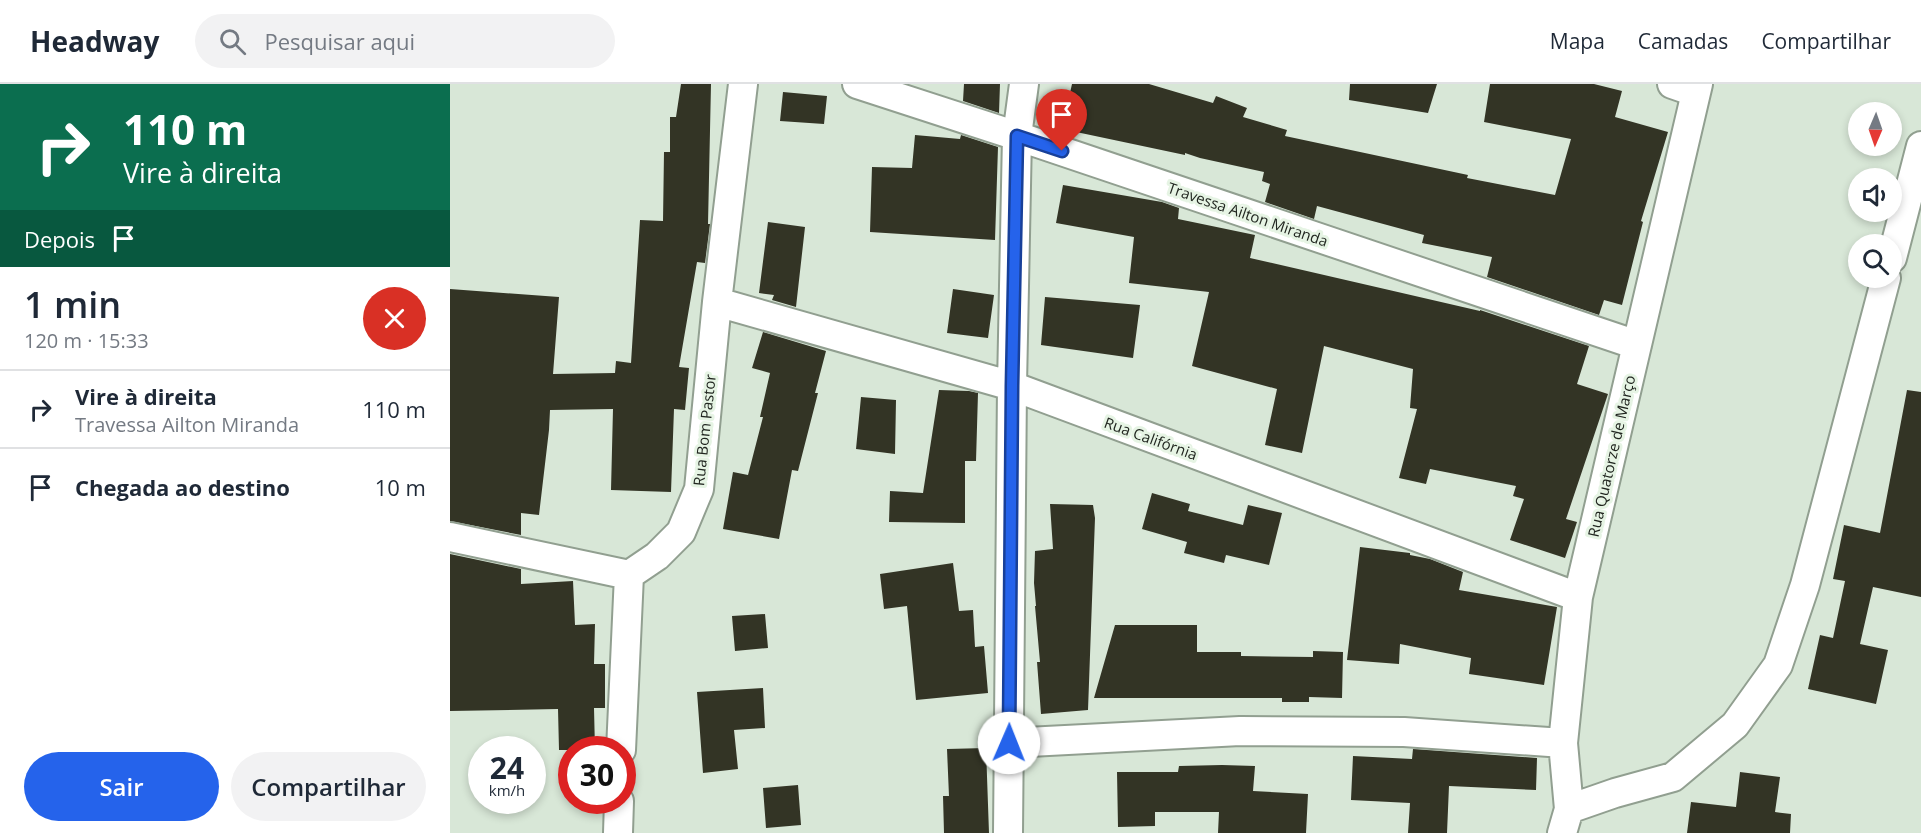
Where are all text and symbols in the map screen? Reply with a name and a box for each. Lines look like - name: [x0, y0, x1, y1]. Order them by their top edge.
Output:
- search box: [195, 14, 615, 68]
- text: Headway: [30, 22, 159, 60]
- icon: search: [216, 25, 249, 58]
- text: Pesquisar aqui: [264, 26, 415, 56]
- text: Mapa: [1550, 27, 1605, 55]
- text: Camadas: [1638, 27, 1728, 55]
- text: Compartilhar: [1761, 27, 1891, 55]
- pin: [1036, 89, 1087, 151]
- icon: arrive: [1045, 98, 1078, 131]
- text: 110 m: [123, 100, 247, 157]
- north arrow: [1848, 102, 1902, 156]
- map controls: [1848, 102, 1902, 288]
- icon: right: [24, 108, 102, 186]
- text: Vire à direita: [123, 154, 282, 191]
- button: sound: [1848, 168, 1902, 222]
- street label: Travessa Ailton Miranda: [1165, 177, 1331, 251]
- icon: arrive: [107, 222, 140, 255]
- text: Depois: [24, 224, 95, 254]
- button: search: [1848, 234, 1902, 288]
- text: 1 min: [24, 280, 121, 329]
- button: close: [363, 287, 426, 350]
- text: 120 m · 15:33: [24, 327, 149, 354]
- street label: Rua Bom Pastor: [688, 373, 720, 487]
- street label: Rua Quatorze de Março: [1583, 373, 1639, 539]
- text: Vire à direita: [75, 381, 217, 411]
- icon: right: [24, 393, 57, 426]
- text: 110 m: [362, 394, 426, 424]
- text: Travessa Ailton Miranda: [75, 411, 299, 438]
- street label: Rua Califórnia: [1102, 412, 1200, 464]
- icon: arrive: [24, 471, 57, 504]
- text: Chegada ao destino: [75, 472, 290, 502]
- text: 10 m: [375, 472, 426, 502]
- position arrow: [977, 711, 1041, 775]
- speed limit sign: 30: [558, 736, 636, 814]
- text: 24: [490, 747, 524, 788]
- button: Sair: [24, 752, 219, 821]
- button: Compartilhar: [231, 752, 426, 821]
- text: km/h: [489, 780, 525, 800]

